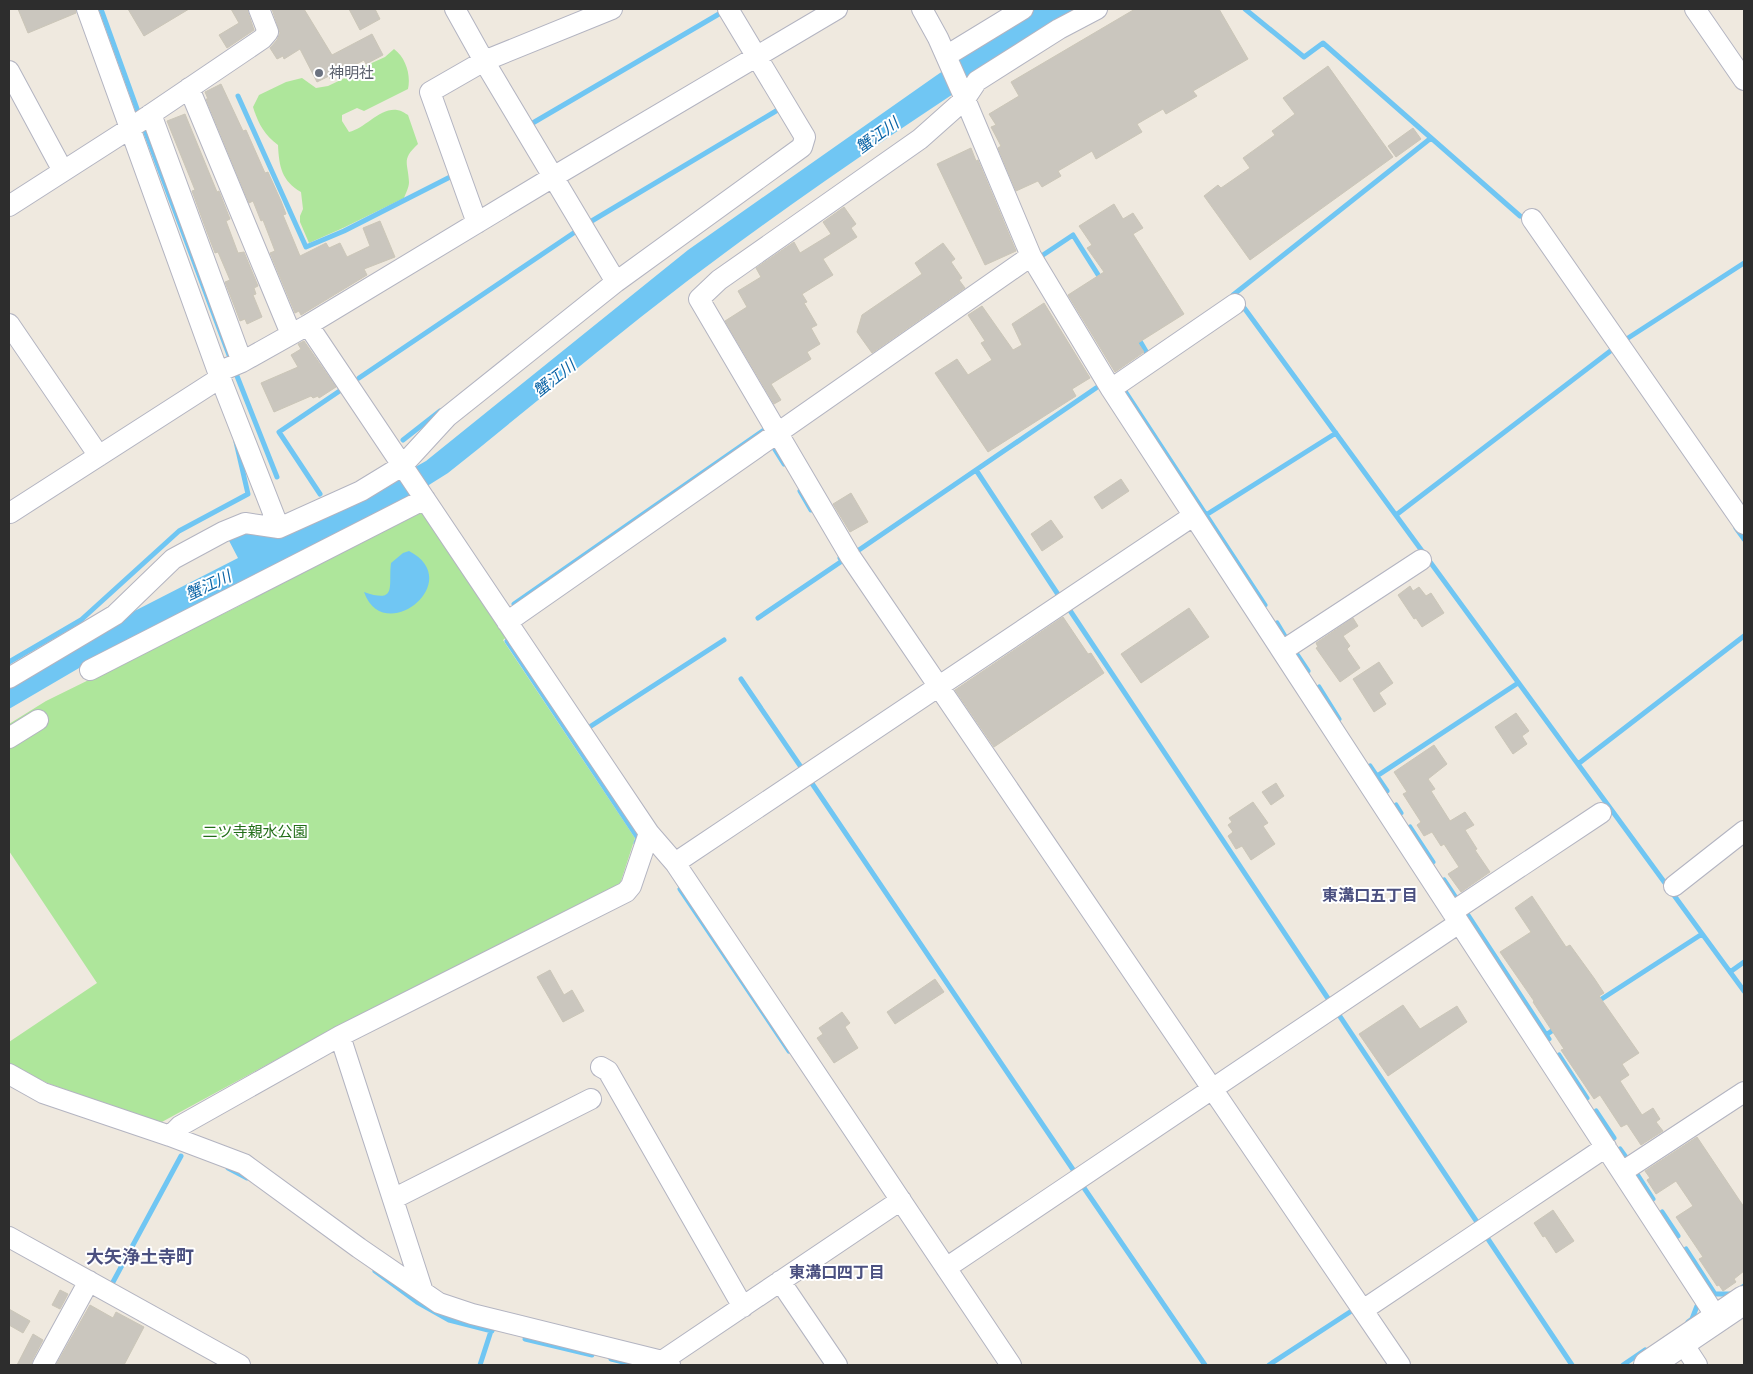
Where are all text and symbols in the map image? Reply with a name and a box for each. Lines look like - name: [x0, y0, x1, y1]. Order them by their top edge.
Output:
- place label: 神明社: [329, 63, 374, 82]
- marker: 神明社: [313, 67, 325, 79]
- water label: 蟹江川: [852, 112, 904, 157]
- water label: 蟹江川: [529, 354, 581, 401]
- water label: 蟹江川: [182, 565, 236, 604]
- park label: 二ツ寺親水公園: [202, 822, 308, 841]
- district label: 東溝口五丁目: [1322, 885, 1418, 905]
- district label: 大矢浄土寺町: [86, 1245, 194, 1268]
- district label: 東溝口四丁目: [789, 1262, 885, 1282]

